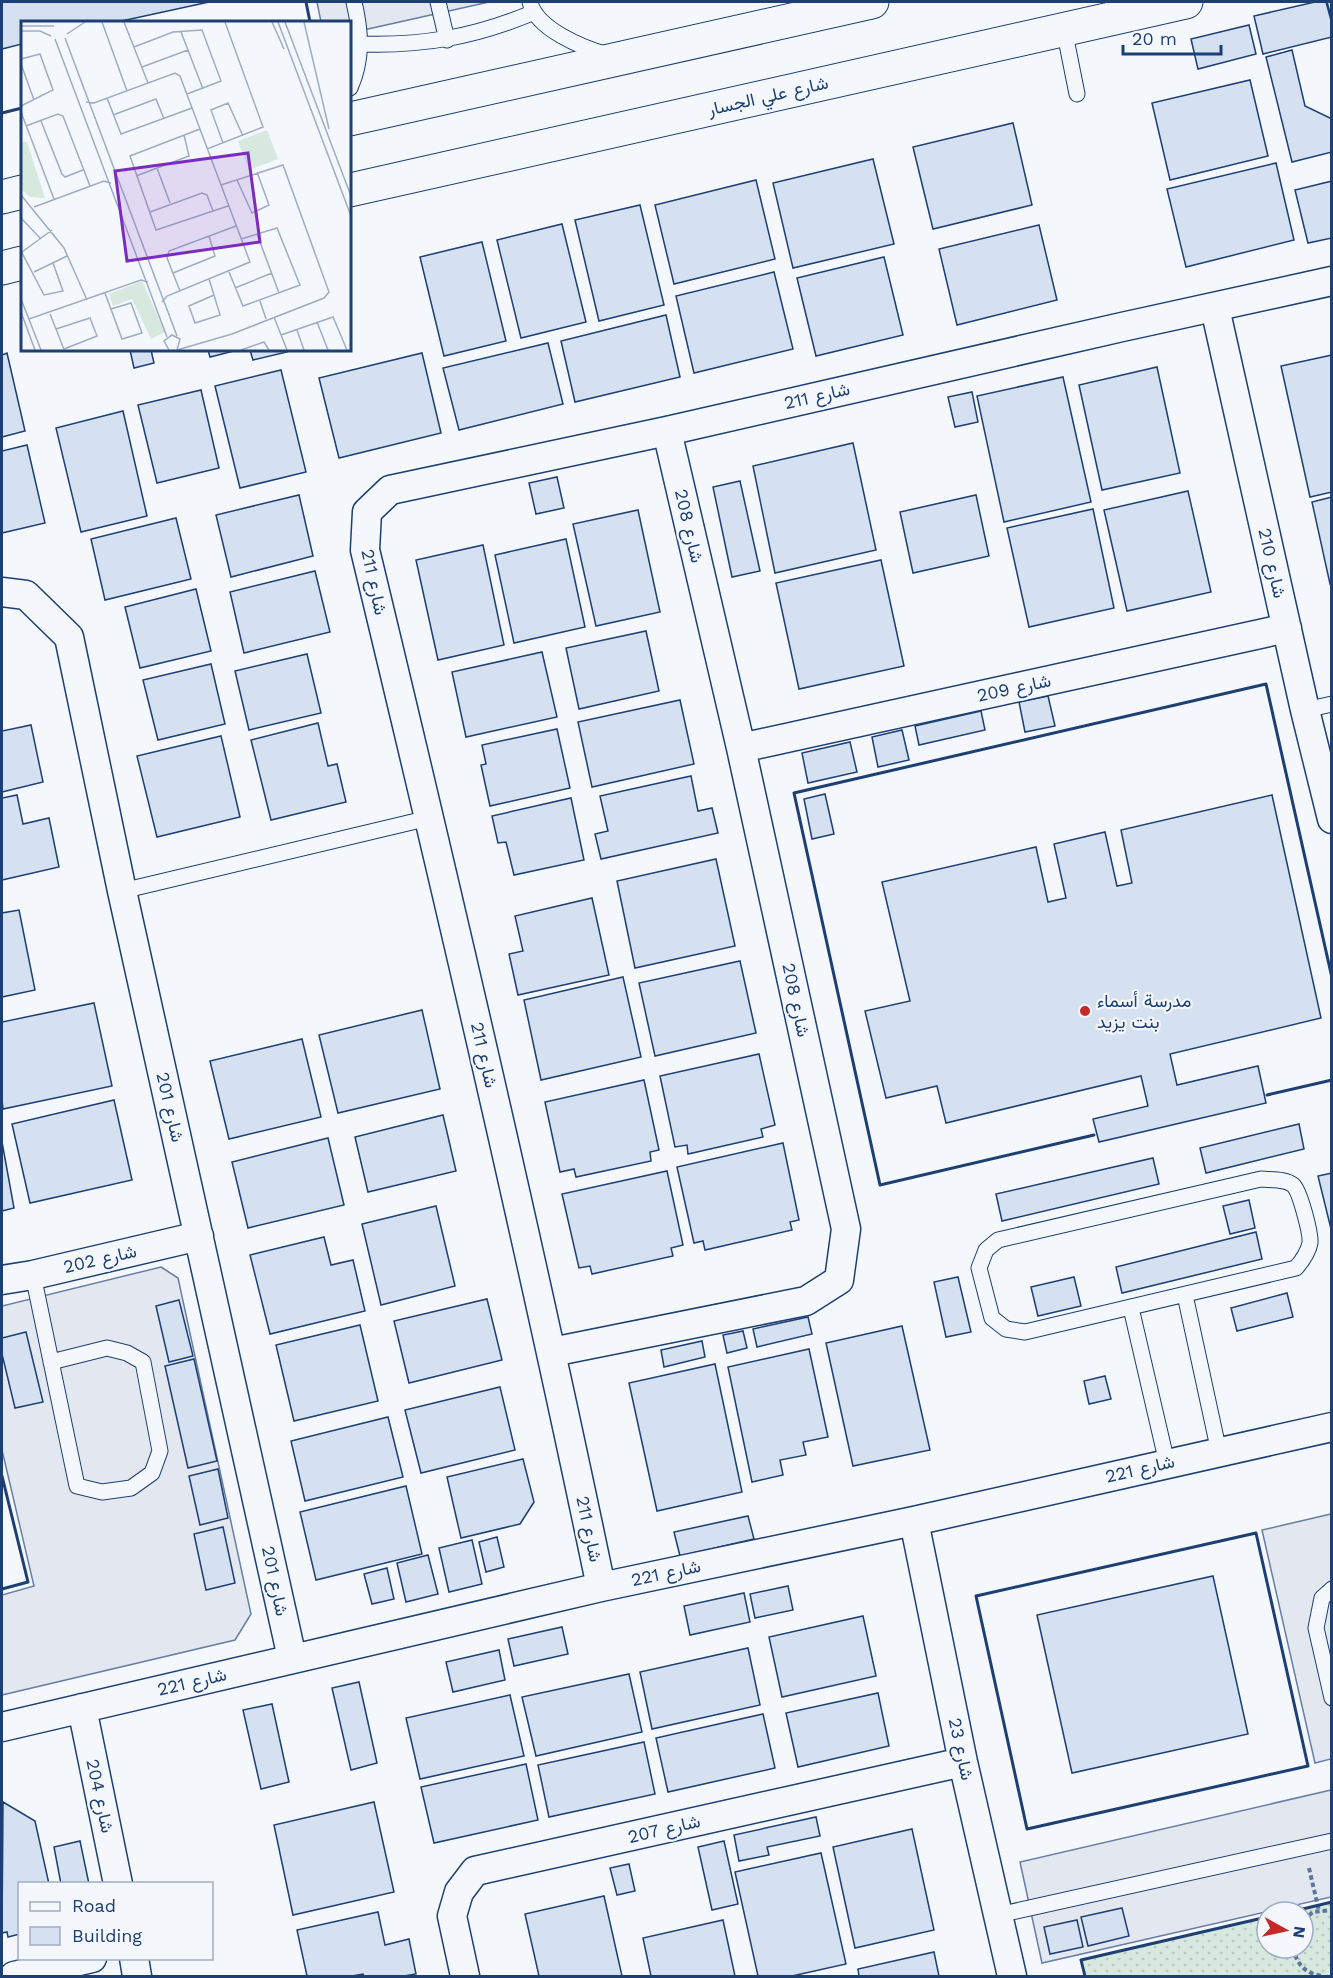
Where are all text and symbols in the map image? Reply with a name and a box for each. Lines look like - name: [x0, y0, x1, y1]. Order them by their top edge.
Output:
- scale bar: [1123, 18, 1220, 56]
- inset map: [21, 21, 351, 351]
- text: 20 m: [1132, 28, 1177, 49]
- street label: شارع علي الجسار: [705, 71, 831, 125]
- street label: شارع 211: [782, 378, 852, 415]
- street label: شارع 208: [669, 487, 708, 565]
- street label: شارع 210: [1252, 526, 1291, 600]
- street label: شارع 211: [355, 547, 392, 617]
- street label: شارع 209: [975, 669, 1053, 708]
- street label: شارع 208: [776, 961, 815, 1039]
- place label: مدرسة أسماء بنت يزيد: [1097, 990, 1191, 1033]
- marker: مدرسة أسماء بنت يزيد: [1078, 1004, 1092, 1018]
- street label: شارع 211: [465, 1020, 502, 1090]
- street label: شارع 201: [150, 1070, 189, 1144]
- street label: شارع 202: [61, 1240, 139, 1279]
- street label: شارع 221: [1103, 1450, 1177, 1489]
- street label: شارع 211: [570, 1494, 607, 1564]
- street label: شارع 201: [256, 1544, 293, 1618]
- street label: شارع 221: [629, 1555, 703, 1592]
- street label: شارع 221: [155, 1663, 229, 1702]
- street label: شارع 23: [943, 1716, 978, 1782]
- street label: شارع 204: [80, 1757, 119, 1835]
- street label: شارع 207: [626, 1810, 703, 1849]
- legend: [18, 1882, 213, 1960]
- text: Road: [72, 1895, 116, 1916]
- north arrow: [1255, 1900, 1315, 1960]
- text: Building: [72, 1925, 142, 1946]
- text: N: [1289, 1925, 1310, 1939]

